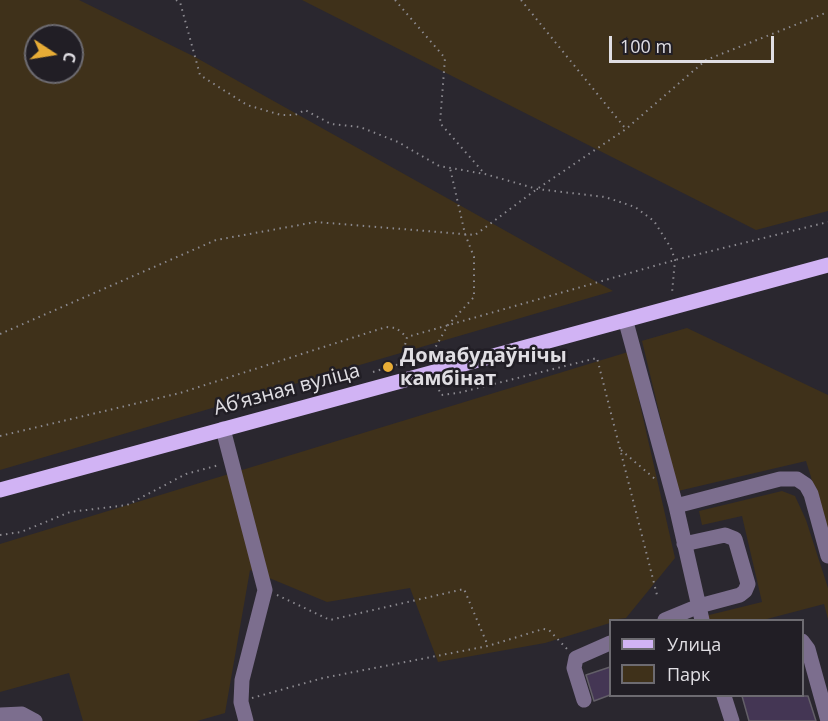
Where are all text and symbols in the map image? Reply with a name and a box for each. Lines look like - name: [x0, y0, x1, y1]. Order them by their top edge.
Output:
- north arrow: [24, 24, 84, 84]
- scale bar: [612, 24, 777, 62]
- text: 100 m: [620, 34, 672, 58]
- text: С: [58, 50, 81, 65]
- place label: Домабудаўнічы камбінат: [400, 344, 567, 391]
- street label: Абʼязная вуліца: [211, 359, 363, 421]
- marker: Домабудаўнічы камбінат: [381, 360, 395, 374]
- legend: [609, 619, 804, 697]
- text: Улица: [667, 632, 721, 656]
- text: Парк: [667, 662, 710, 686]

